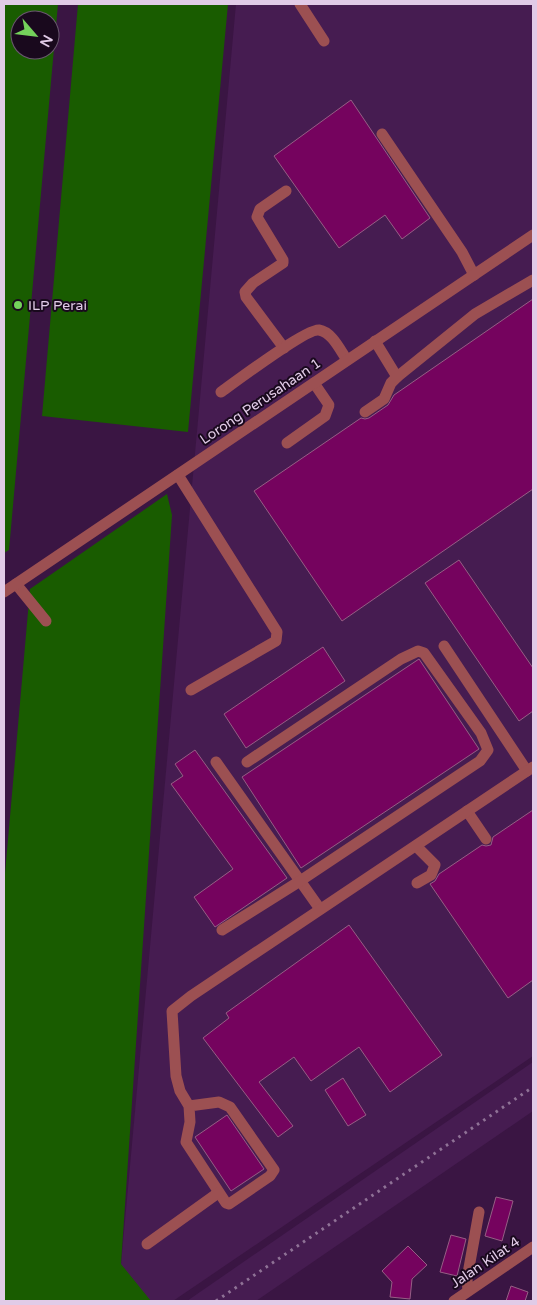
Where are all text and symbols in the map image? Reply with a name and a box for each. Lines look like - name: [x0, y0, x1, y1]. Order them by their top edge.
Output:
- north arrow: [10, 10, 60, 60]
- text: N: [36, 32, 56, 50]
- place label: ILP Perai: [28, 297, 87, 314]
- marker: ILP Perai: [12, 299, 24, 311]
- street label: Lorong Perusahaan 1: [197, 355, 324, 448]
- street label: Jalan Kilat 4: [447, 1233, 523, 1292]

